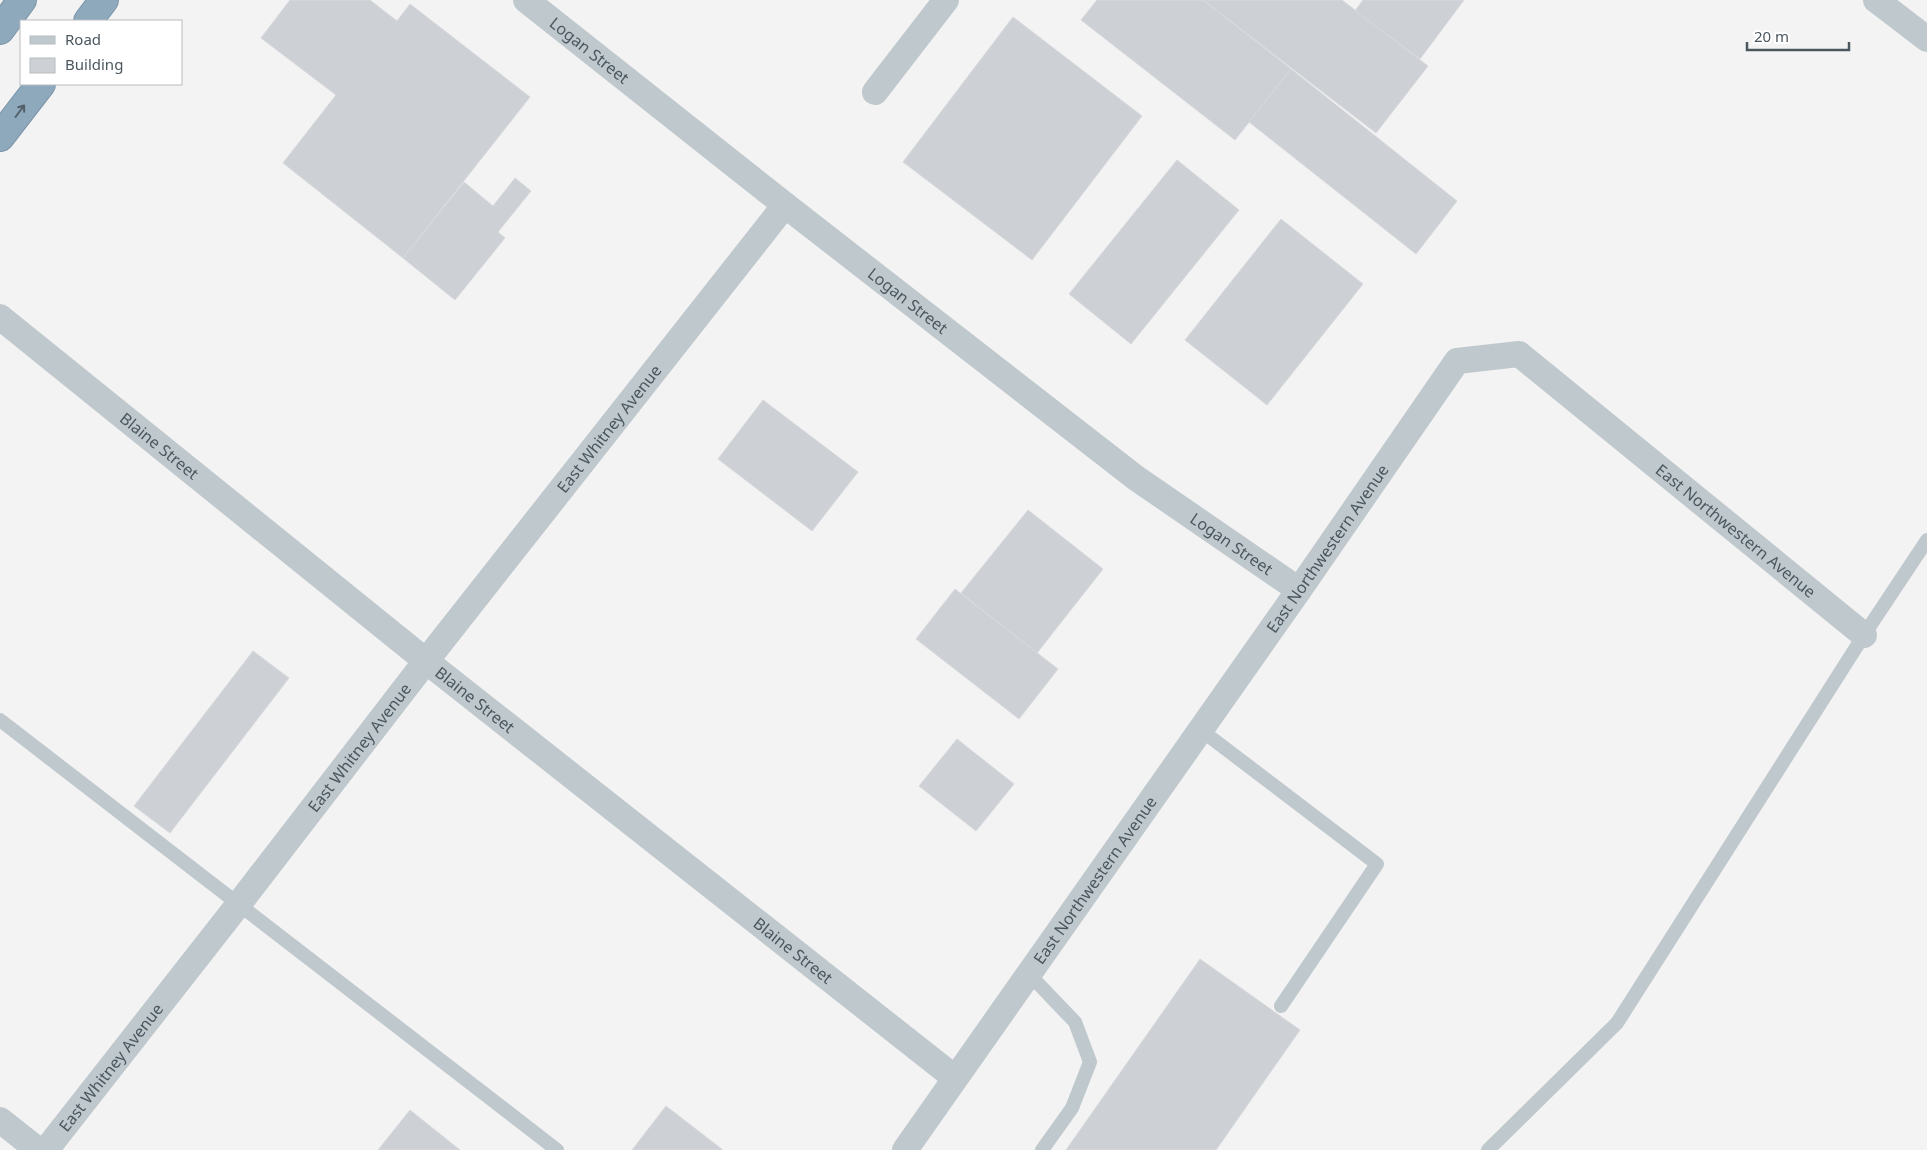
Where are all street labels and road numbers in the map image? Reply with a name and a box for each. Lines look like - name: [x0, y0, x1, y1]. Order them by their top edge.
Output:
- street label: Logan Street: [545, 12, 634, 89]
- street label: Logan Street: [863, 263, 953, 339]
- street label: East Whitney Avenue: [552, 360, 666, 497]
- street label: Blaine Street: [115, 407, 204, 484]
- street label: East Northwestern Avenue: [1651, 459, 1821, 603]
- street label: East Northwestern Avenue: [1261, 460, 1394, 637]
- street label: Logan Street: [1186, 508, 1277, 580]
- street label: Blaine Street: [431, 661, 520, 738]
- street label: East Whitney Avenue: [303, 679, 416, 817]
- street label: East Northwestern Avenue: [1028, 792, 1162, 968]
- street label: Blaine Street: [749, 912, 838, 989]
- street label: East Whitney Avenue: [54, 999, 168, 1136]

